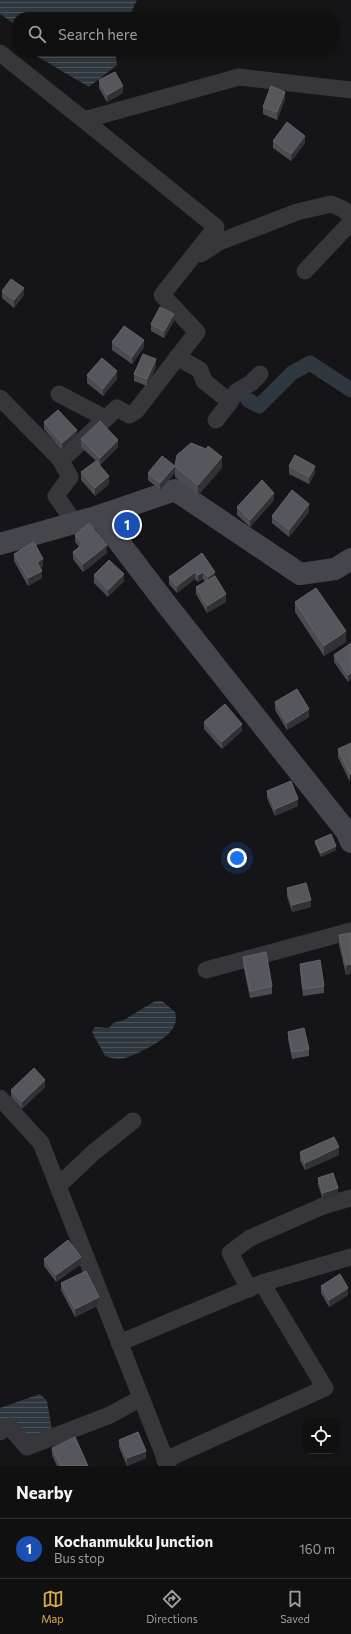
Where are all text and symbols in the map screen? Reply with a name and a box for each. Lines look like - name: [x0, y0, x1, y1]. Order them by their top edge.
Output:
- search box: [12, 12, 339, 56]
- icon: search: [26, 23, 48, 45]
- text: Search here: [58, 25, 137, 43]
- pin: 1: [114, 510, 140, 540]
- your location: [227, 848, 247, 868]
- map controls: [303, 1418, 339, 1454]
- button: locate: [303, 1418, 339, 1454]
- text: Nearby: [16, 1482, 73, 1503]
- text: Kochanmukku Junction: [54, 1532, 213, 1550]
- text: 1: [26, 1541, 32, 1557]
- text: 160 m: [299, 1541, 335, 1557]
- text: Bus stop: [54, 1550, 105, 1566]
- tab: Map: [41, 1588, 64, 1625]
- tab: Directions: [146, 1588, 198, 1625]
- tab: Saved: [280, 1588, 310, 1625]

